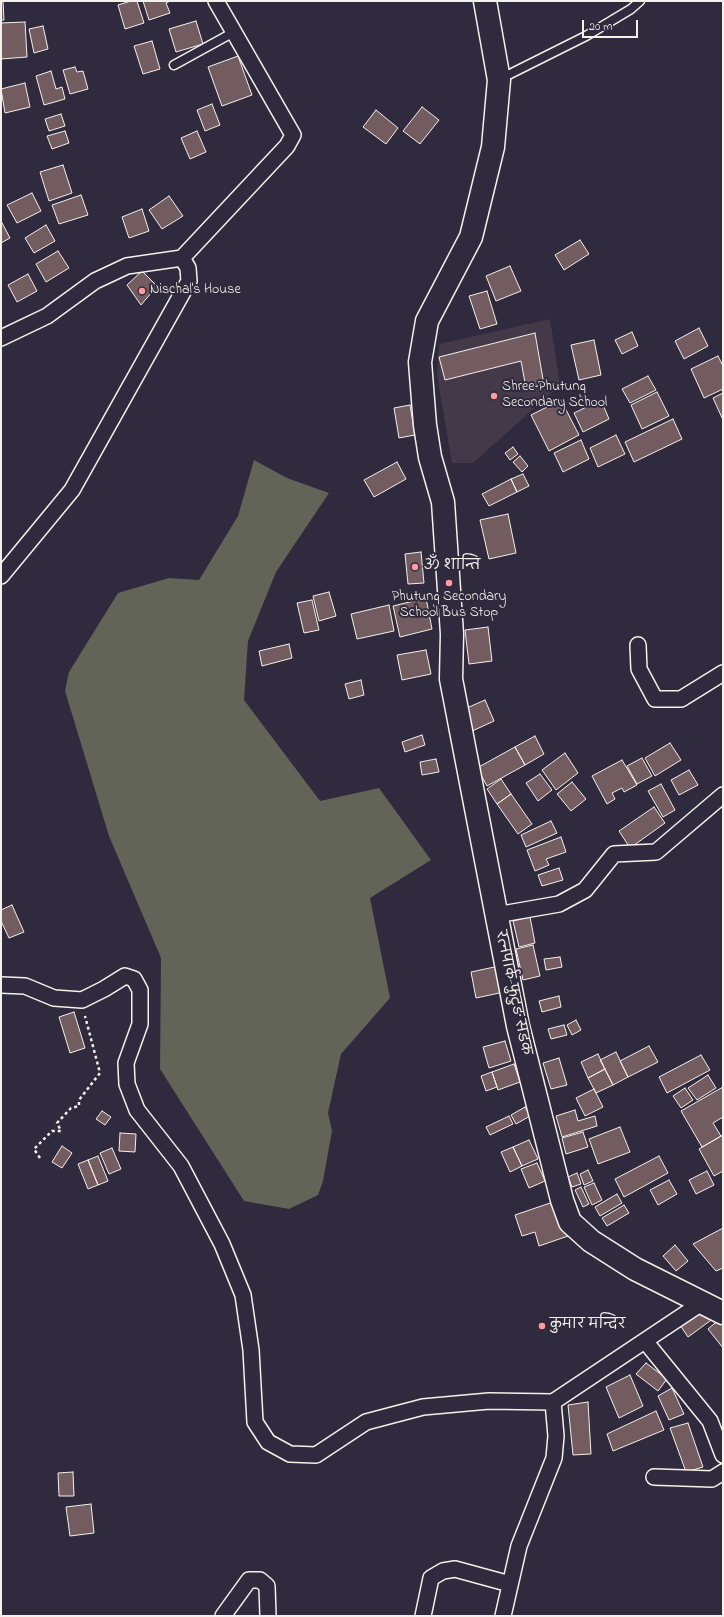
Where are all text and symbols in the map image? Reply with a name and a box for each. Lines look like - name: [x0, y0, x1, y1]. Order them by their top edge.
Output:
- scale bar: [584, 12, 640, 38]
- text: 20 m: [589, 18, 612, 36]
- place label: Nischal's House: [150, 283, 241, 299]
- marker: Nischal's House: [137, 286, 147, 296]
- place label: Shree Phutung Secondary School: [502, 380, 607, 412]
- marker: Shree Phutung Secondary School: [489, 391, 499, 401]
- place label: ॐ शान्ति: [423, 559, 480, 575]
- marker: ॐ शान्ति: [410, 562, 420, 572]
- marker: Phutung Secondary School Bus Stop: [444, 578, 454, 588]
- place label: Phutung Secondary School Bus Stop: [392, 590, 506, 622]
- street label: रत्नपार्क-फुटुङ सडक: [491, 929, 533, 1057]
- place label: कुमार मन्दिर: [550, 1318, 626, 1334]
- marker: कुमार मन्दिर: [537, 1321, 547, 1331]

